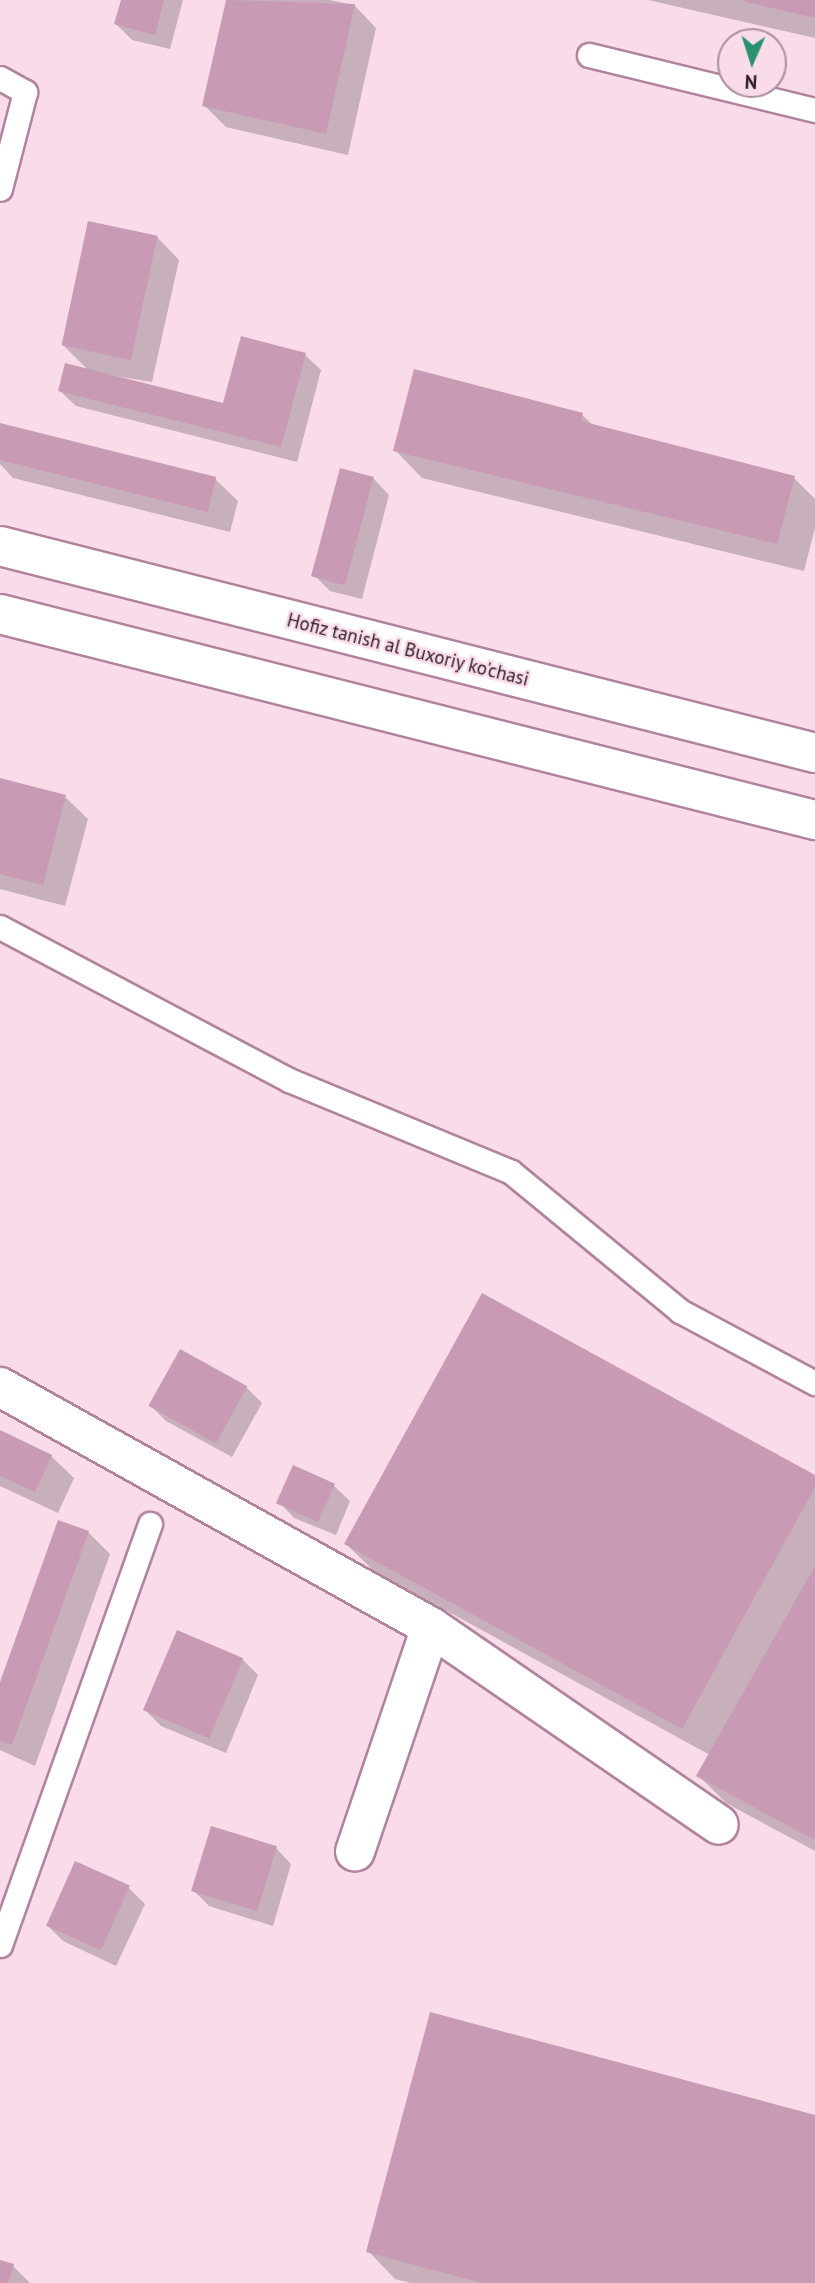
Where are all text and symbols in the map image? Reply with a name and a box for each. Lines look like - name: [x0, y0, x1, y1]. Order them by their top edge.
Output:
- north arrow: [717, 28, 787, 98]
- text: N: [744, 70, 758, 94]
- street label: Hofiz tanish al Buxoriy ko'chasi: [284, 609, 532, 691]

